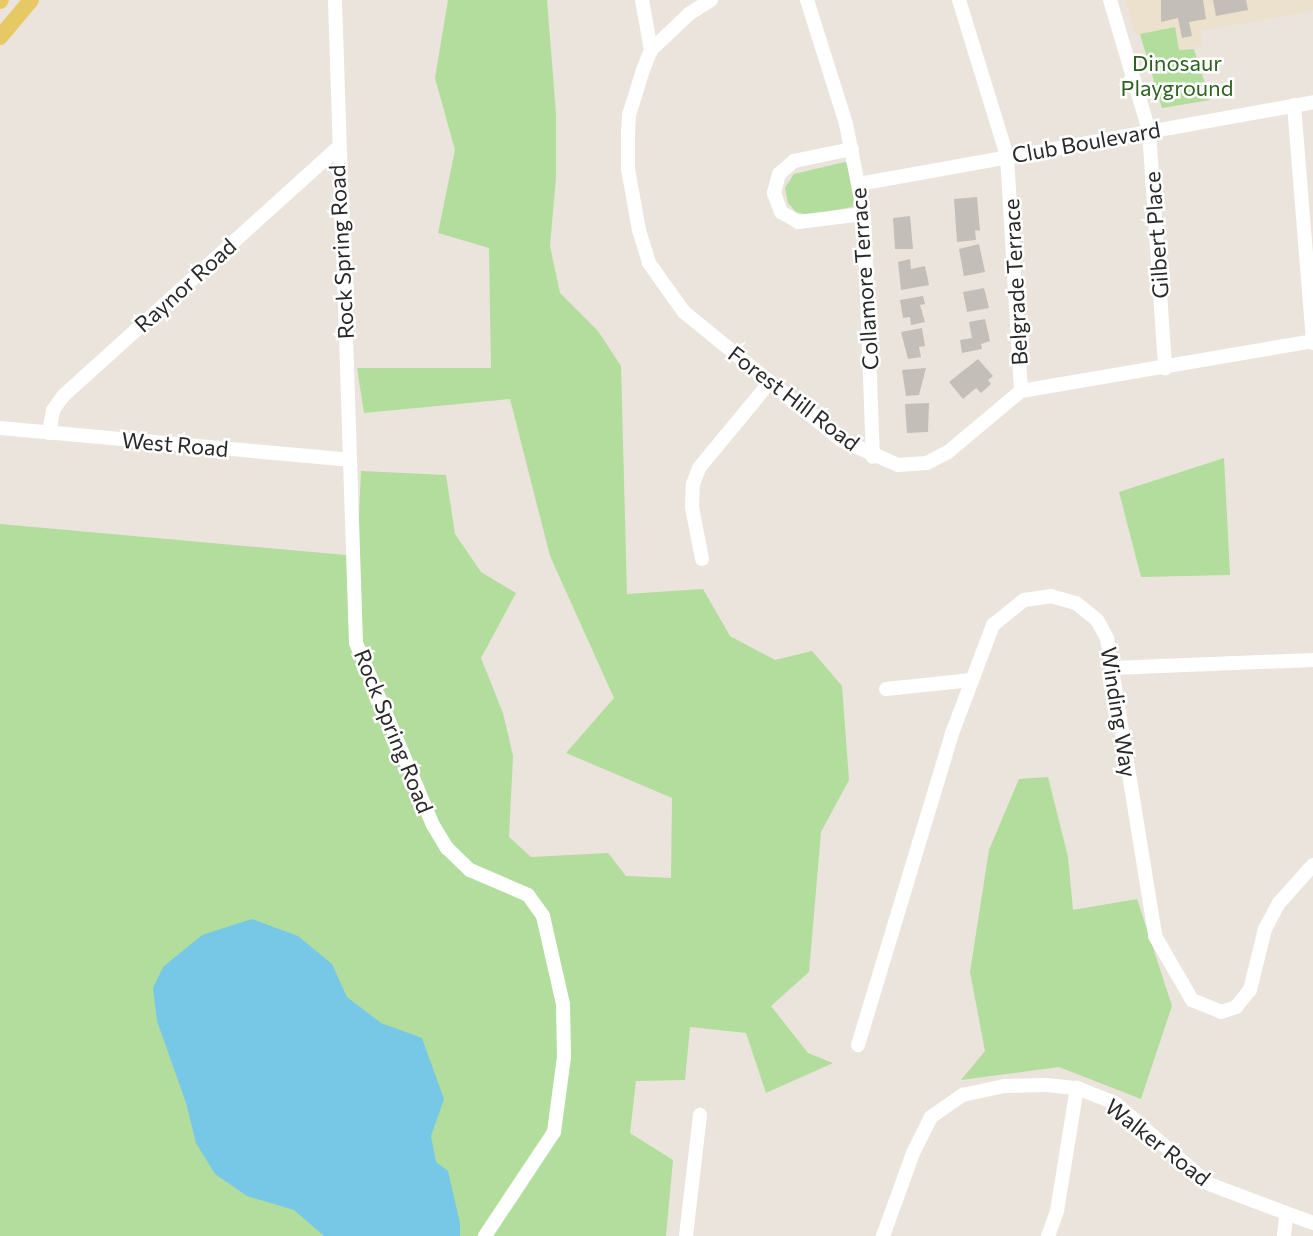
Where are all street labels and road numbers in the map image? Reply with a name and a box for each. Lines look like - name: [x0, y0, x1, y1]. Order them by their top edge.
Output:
- street label: Club Boulevard: [1010, 116, 1162, 168]
- street label: Rock Spring Road: [323, 164, 359, 340]
- street label: Gilbert Place: [1138, 171, 1174, 299]
- street label: Collamore Terrace: [844, 187, 884, 371]
- street label: Belgrade Terrace: [997, 198, 1033, 366]
- street label: Raynor Road: [129, 233, 241, 337]
- street label: Forest Hill Road: [723, 340, 865, 456]
- street label: West Road: [121, 426, 229, 462]
- street label: Rock Spring Road: [349, 645, 439, 817]
- street label: Winding Way: [1096, 645, 1142, 779]
- street label: Walker Road: [1100, 1093, 1216, 1191]

